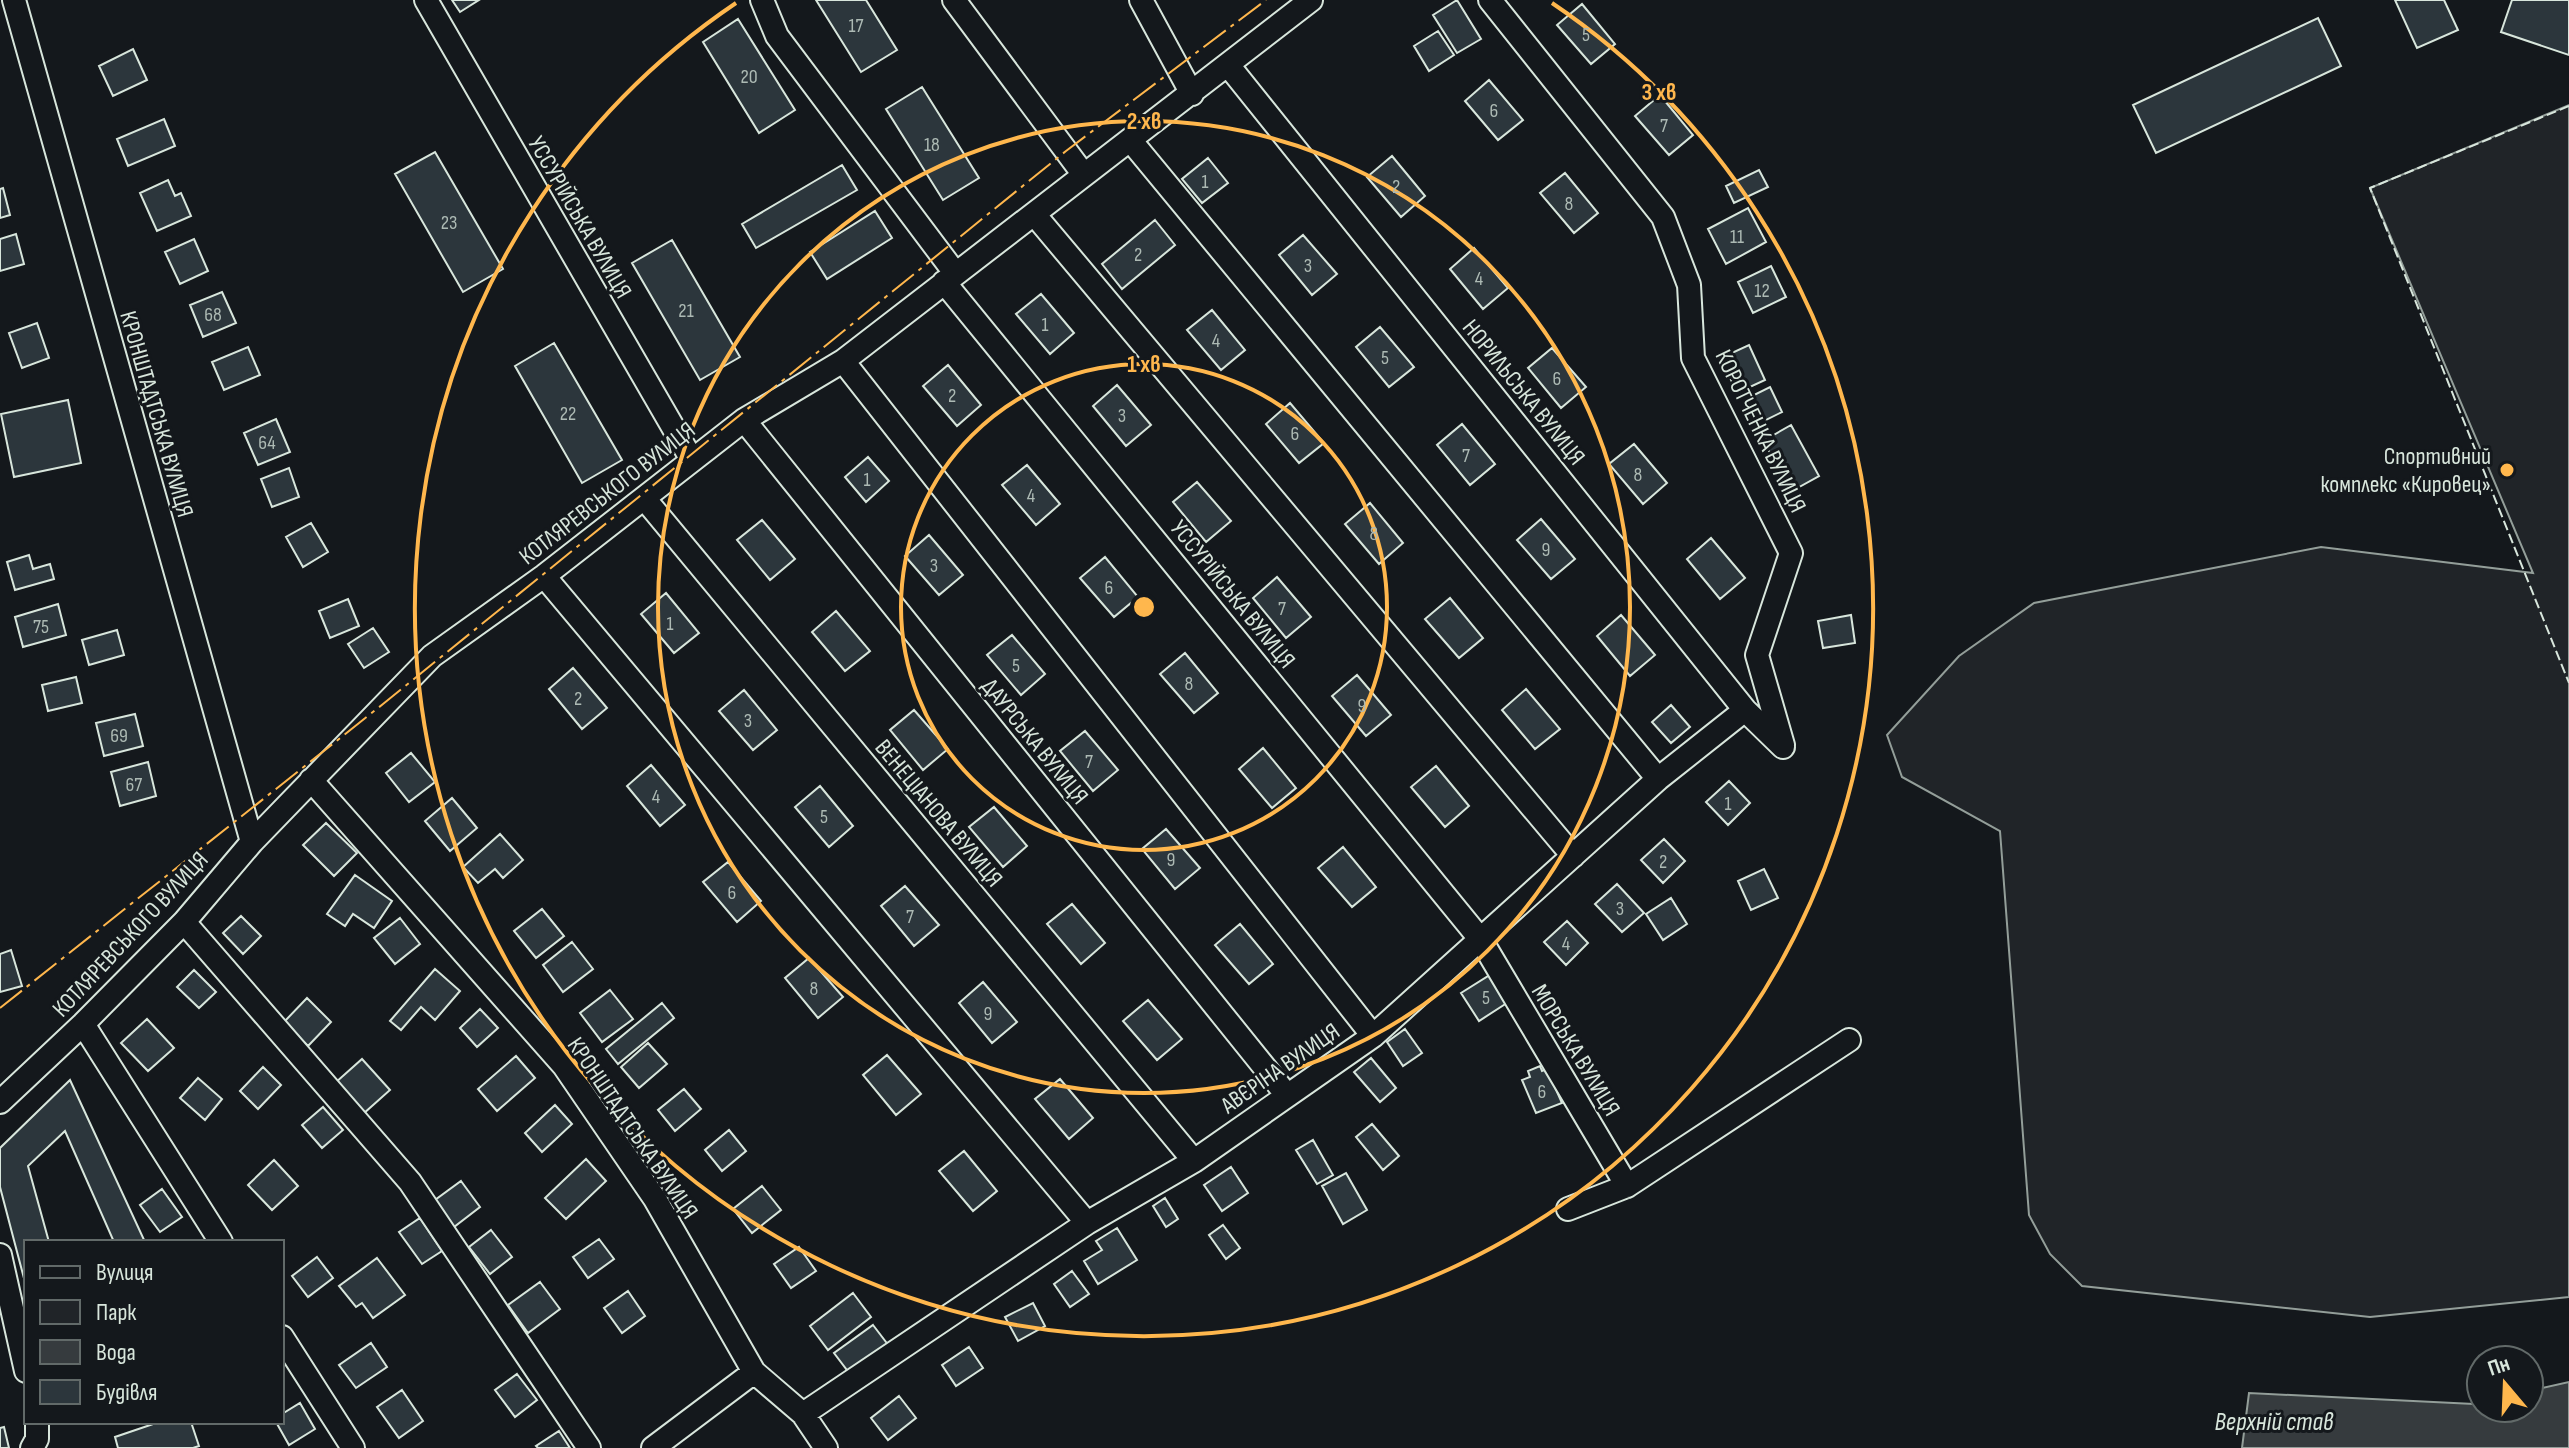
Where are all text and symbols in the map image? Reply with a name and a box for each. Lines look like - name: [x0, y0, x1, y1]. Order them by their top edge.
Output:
- house number: 17: [849, 14, 863, 38]
- house number: 5: [1582, 23, 1590, 47]
- house number: 20: [740, 65, 758, 89]
- text: 3 хв: [1642, 78, 1676, 107]
- house number: 6: [1490, 99, 1498, 123]
- text: 2 хв: [1127, 107, 1161, 136]
- house number: 7: [1660, 114, 1668, 138]
- street label: УССУРІЙСЬКА ВУЛИЦЯ: [521, 131, 638, 303]
- house number: 18: [924, 133, 940, 157]
- house number: 1: [1202, 170, 1209, 194]
- house number: 2: [1392, 175, 1400, 199]
- house number: 8: [1565, 192, 1573, 216]
- house number: 23: [441, 211, 457, 235]
- house number: 11: [1730, 225, 1744, 249]
- house number: 2: [1134, 243, 1142, 267]
- house number: 3: [1304, 254, 1312, 278]
- house number: 4: [1475, 267, 1483, 291]
- house number: 12: [1754, 279, 1770, 303]
- house number: 21: [678, 299, 694, 323]
- house number: 68: [204, 303, 222, 327]
- street label: КРОНШТАДТСЬКА ВУЛИЦЯ: [113, 308, 200, 521]
- house number: 1: [1042, 313, 1049, 337]
- street label: НОРИЛЬСЬКА ВУЛИЦЯ: [1456, 314, 1591, 471]
- house number: 4: [1212, 329, 1220, 353]
- street label: КОРОТЧЕНКА ВУЛИЦЯ: [1709, 345, 1812, 517]
- house number: 5: [1381, 346, 1389, 370]
- text: 1 хв: [1127, 350, 1161, 379]
- house number: 6: [1553, 367, 1561, 391]
- house number: 2: [948, 384, 956, 408]
- house number: 22: [560, 402, 576, 426]
- house number: 3: [1118, 404, 1126, 428]
- street label: КОТЛЯРЕВСЬКОГО ВУЛИЦЯ: [513, 416, 701, 571]
- house number: 6: [1291, 422, 1299, 446]
- house number: 64: [258, 431, 276, 455]
- place label: Cпортивний комплекс «Кировец»: [2320, 442, 2491, 499]
- house number: 7: [1462, 444, 1470, 468]
- marker: Cпортивний комплекс «Кировец»: [2498, 461, 2516, 479]
- house number: 8: [1634, 463, 1642, 487]
- house number: 1: [864, 468, 871, 492]
- house number: 4: [1027, 484, 1035, 508]
- street label: УССУРІЙСЬКА ВУЛИЦЯ: [1164, 514, 1301, 674]
- house number: 8: [1370, 522, 1378, 546]
- house number: 9: [1542, 538, 1550, 562]
- house number: 3: [930, 554, 938, 578]
- house number: 6: [1105, 576, 1113, 600]
- centre of rings: [1130, 593, 1158, 621]
- house number: 7: [1278, 597, 1286, 621]
- house number: 1: [667, 612, 674, 636]
- house number: 75: [33, 615, 49, 639]
- house number: 5: [1012, 654, 1020, 678]
- street label: ДАУРСЬКА ВУЛИЦЯ: [975, 672, 1094, 810]
- house number: 8: [1185, 672, 1193, 696]
- house number: 2: [574, 687, 582, 711]
- house number: 9: [1358, 694, 1366, 718]
- house number: 3: [744, 709, 752, 733]
- house number: 69: [110, 724, 128, 748]
- street label: ВЕНЕЦІАНОВА ВУЛИЦЯ: [869, 734, 1009, 893]
- house number: 7: [1085, 750, 1093, 774]
- house number: 67: [126, 773, 142, 797]
- house number: 4: [652, 785, 660, 809]
- house number: 1: [1725, 792, 1732, 816]
- house number: 5: [820, 805, 828, 829]
- street label: КОТЛЯРЕВСЬКОГО ВУЛИЦЯ: [46, 846, 214, 1023]
- house number: 9: [1167, 848, 1175, 872]
- house number: 2: [1659, 850, 1667, 874]
- house number: 6: [728, 881, 736, 905]
- house number: 3: [1616, 897, 1624, 921]
- house number: 7: [906, 905, 914, 929]
- house number: 4: [1562, 932, 1570, 956]
- house number: 8: [810, 977, 818, 1001]
- street label: МОРСЬКА ВУЛИЦЯ: [1525, 979, 1626, 1121]
- house number: 5: [1482, 986, 1490, 1010]
- house number: 9: [984, 1002, 992, 1026]
- street label: АВЄРІНА ВУЛИЦЯ: [1214, 1017, 1345, 1121]
- street label: КРОНШТАДТСЬКА ВУЛИЦЯ: [561, 1032, 704, 1225]
- house number: 6: [1538, 1080, 1546, 1104]
- legend: [24, 1240, 284, 1424]
- text: Вулиця: [96, 1258, 154, 1287]
- text: Парк: [96, 1298, 137, 1327]
- text: Вода: [96, 1338, 136, 1367]
- north arrow: [2465, 1344, 2545, 1424]
- text: Пн: [2485, 1350, 2513, 1383]
- text: Будівля: [96, 1378, 157, 1407]
- water label: Верхній став: [2214, 1407, 2334, 1438]

